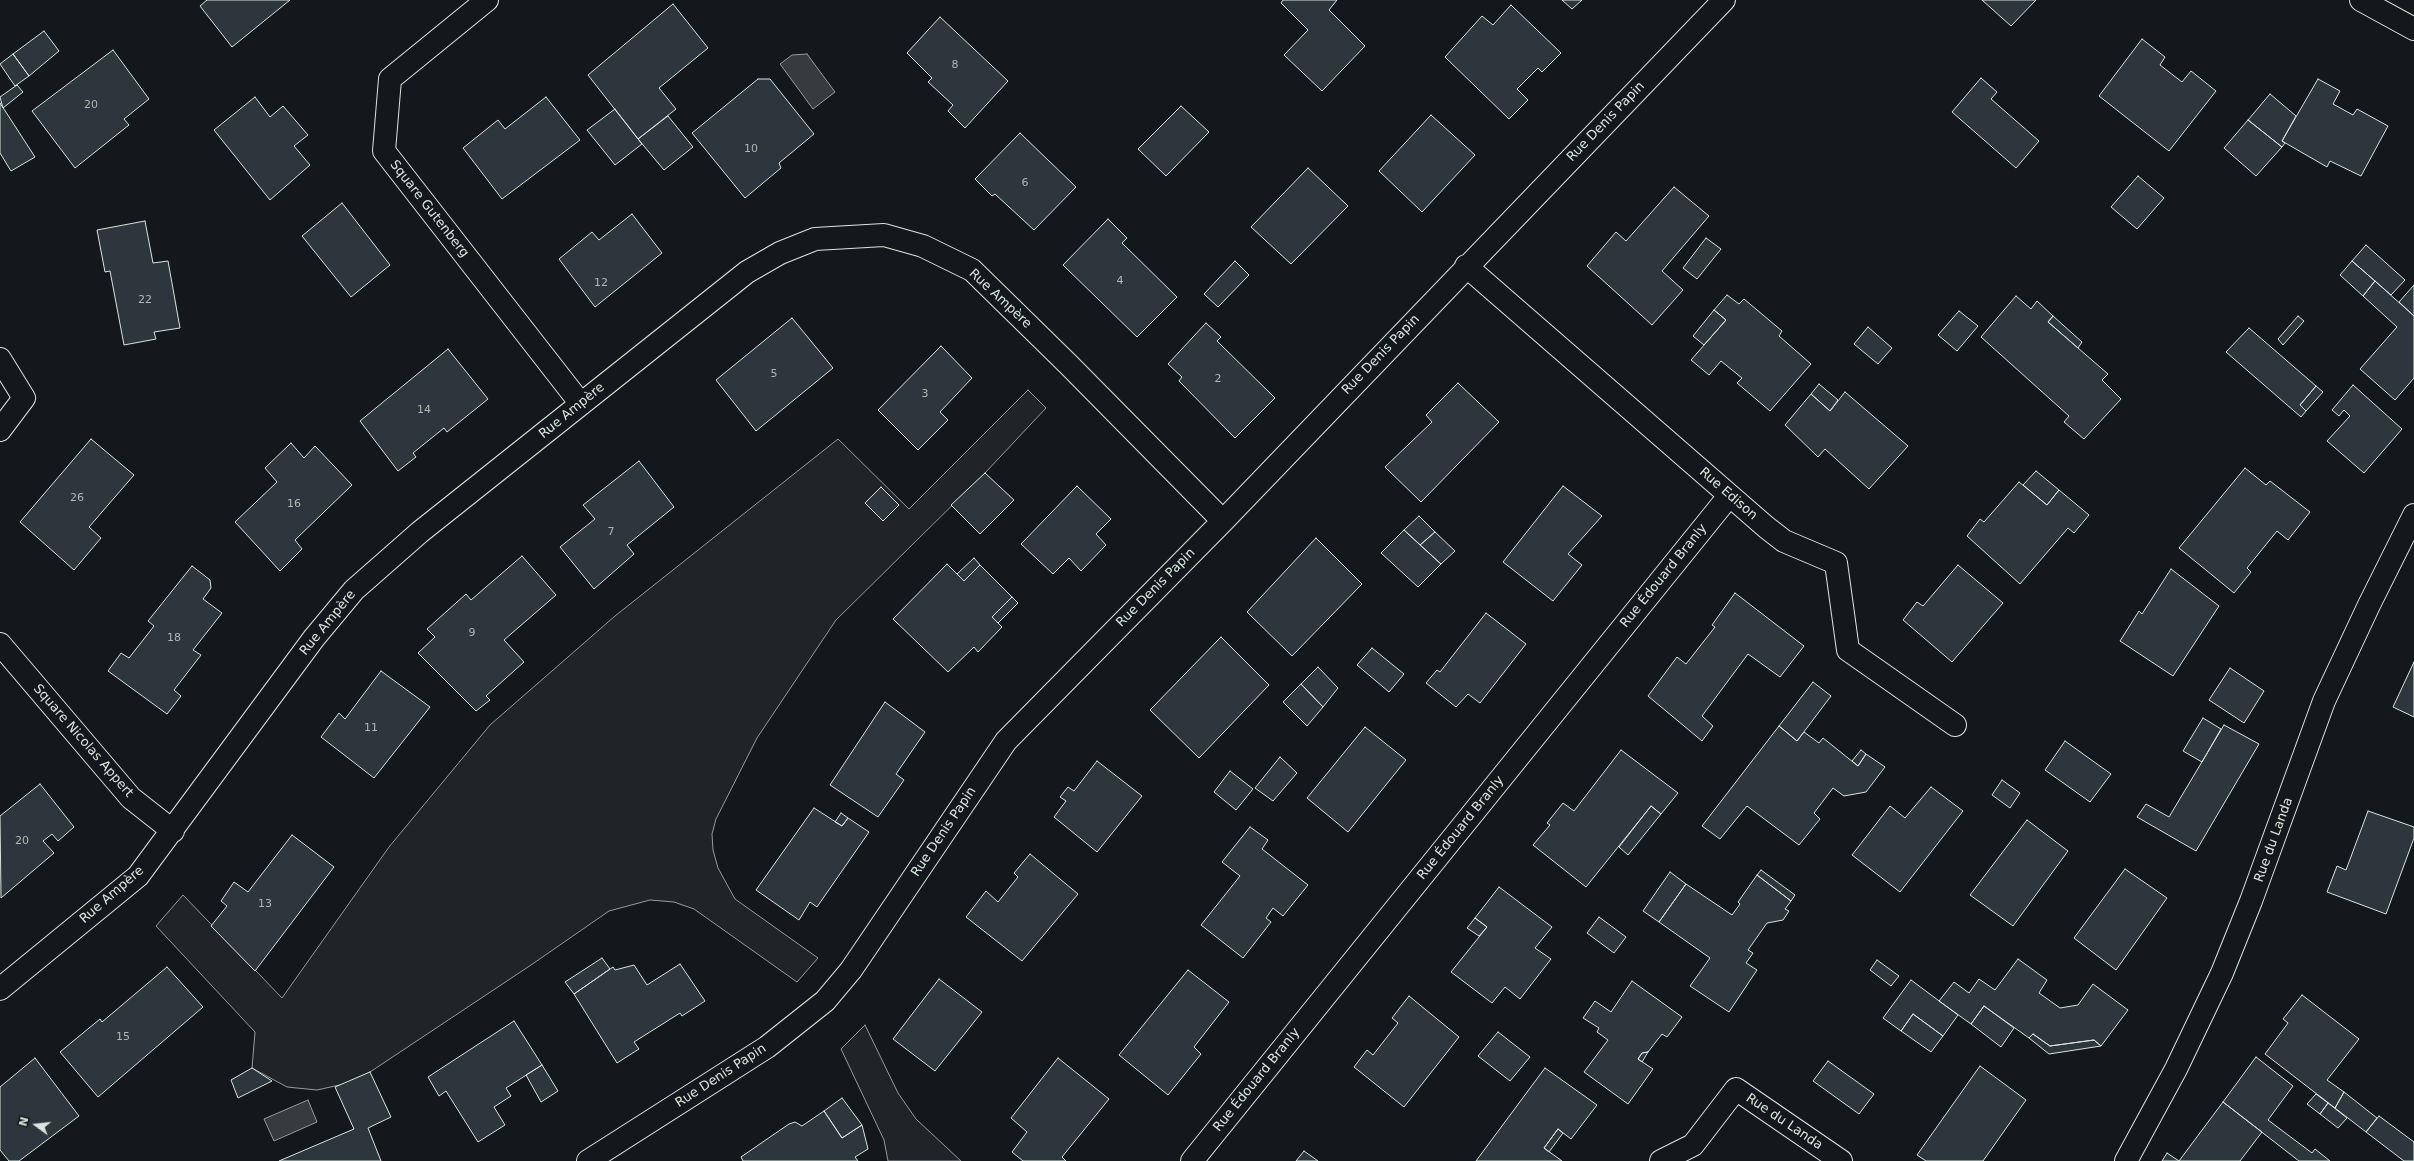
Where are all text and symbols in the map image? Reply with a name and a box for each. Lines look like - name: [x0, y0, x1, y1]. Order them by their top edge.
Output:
- house number: 8: [952, 58, 958, 72]
- street label: Rue Denis Papin: [1564, 79, 1648, 165]
- house number: 20: [84, 98, 98, 112]
- house number: 10: [744, 142, 758, 156]
- street label: Square Gutenberg: [386, 157, 472, 261]
- house number: 6: [1022, 176, 1028, 190]
- street label: Rue Ampère: [966, 266, 1034, 332]
- house number: 4: [1117, 274, 1123, 288]
- house number: 12: [594, 276, 608, 290]
- house number: 22: [138, 293, 152, 307]
- street label: Rue Denis Papin: [1339, 312, 1423, 398]
- house number: 5: [771, 367, 777, 381]
- house number: 2: [1215, 372, 1221, 386]
- street label: Rue Ampère: [536, 380, 608, 442]
- house number: 3: [922, 387, 928, 401]
- house number: 14: [417, 403, 431, 417]
- street label: Rue Edison: [1696, 465, 1760, 523]
- house number: 26: [70, 491, 84, 505]
- house number: 16: [287, 497, 301, 511]
- street label: Rue Édouard Branly: [1617, 521, 1711, 631]
- house number: 7: [608, 525, 614, 539]
- street label: Rue Denis Papin: [1113, 545, 1199, 631]
- street label: Rue Ampère: [297, 587, 359, 659]
- house number: 9: [469, 626, 475, 640]
- house number: 18: [167, 631, 181, 645]
- street label: Square Nicolas Appert: [30, 681, 136, 801]
- house number: 11: [364, 721, 378, 735]
- street label: Rue Édouard Branly: [1414, 773, 1508, 883]
- street label: Rue Denis Papin: [908, 784, 980, 880]
- street label: Rue du Landa: [2251, 795, 2297, 885]
- house number: 20: [15, 834, 29, 848]
- street label: Rue Ampère: [77, 863, 147, 927]
- house number: 13: [258, 897, 272, 911]
- street label: Rue Édouard Branly: [1210, 1025, 1304, 1135]
- house number: 15: [116, 1030, 130, 1044]
- street label: Rue Denis Papin: [673, 1041, 769, 1111]
- street label: Rue du Landa: [1743, 1091, 1825, 1153]
- north arrow: [16, 1105, 56, 1145]
- text: N: [16, 1116, 31, 1128]

